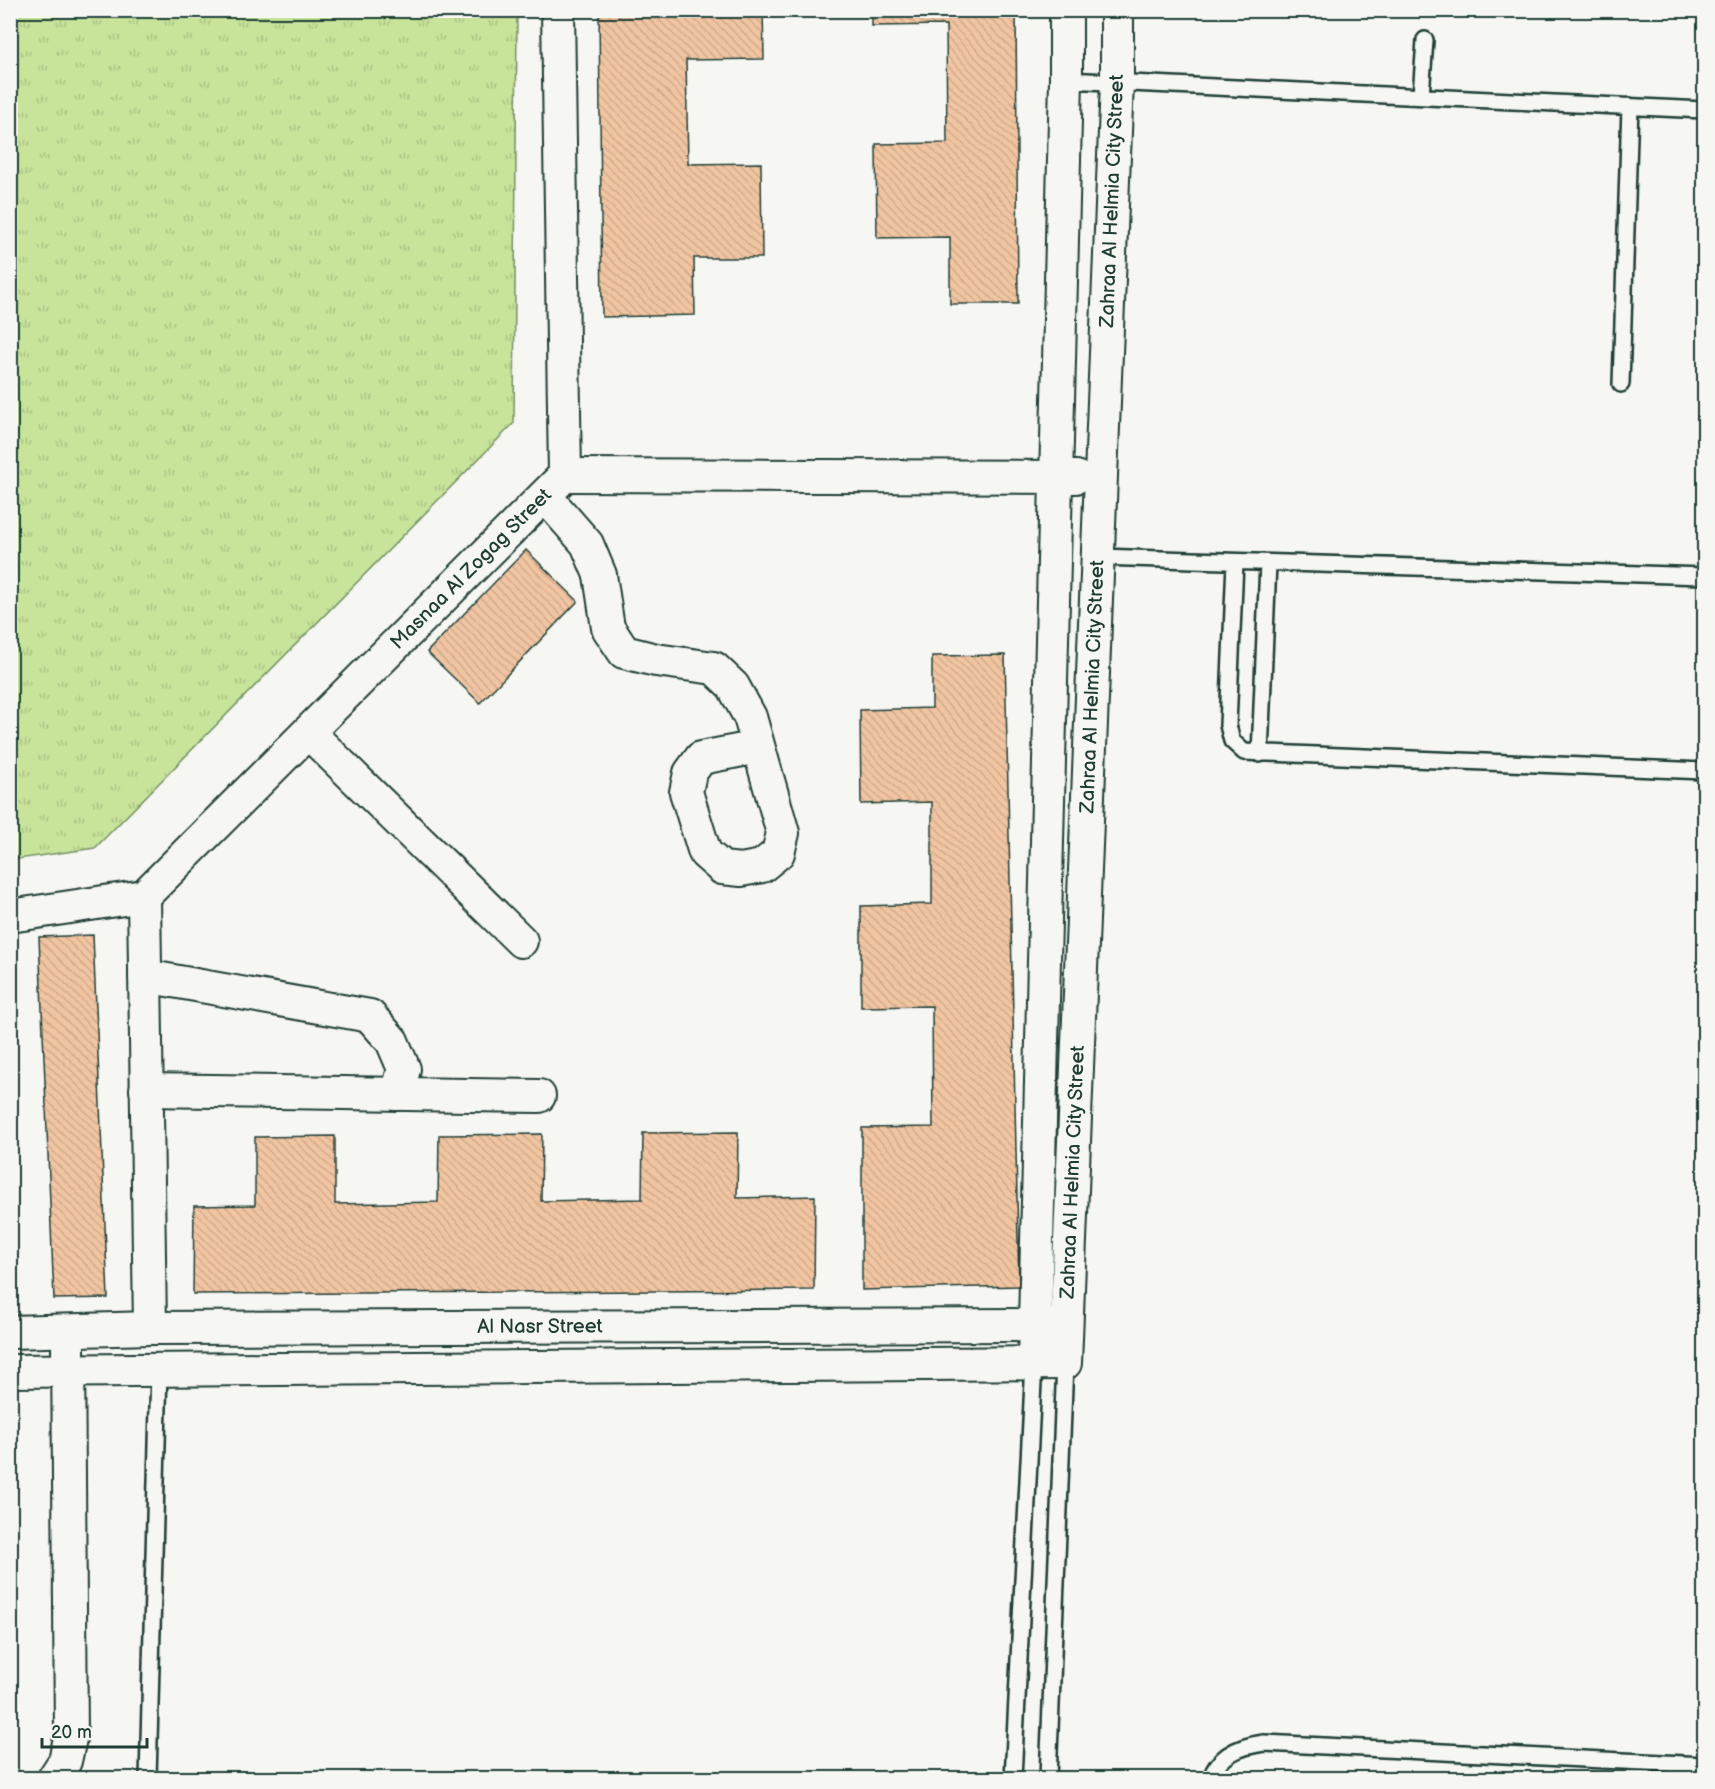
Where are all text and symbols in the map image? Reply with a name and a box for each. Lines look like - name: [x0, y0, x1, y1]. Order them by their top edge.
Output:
- street label: Zahraa Al Helmia City Street: [1095, 74, 1129, 329]
- street label: Masnaa Al Zogag Street: [385, 483, 557, 655]
- street label: Zahraa Al Helmia City Street: [1075, 560, 1110, 815]
- street label: Zahraa Al Helmia City Street: [1056, 1045, 1090, 1300]
- street label: Al Nasr Street: [477, 1314, 603, 1339]
- scale bar: [42, 1711, 147, 1749]
- text: 20 m: [51, 1722, 92, 1743]

